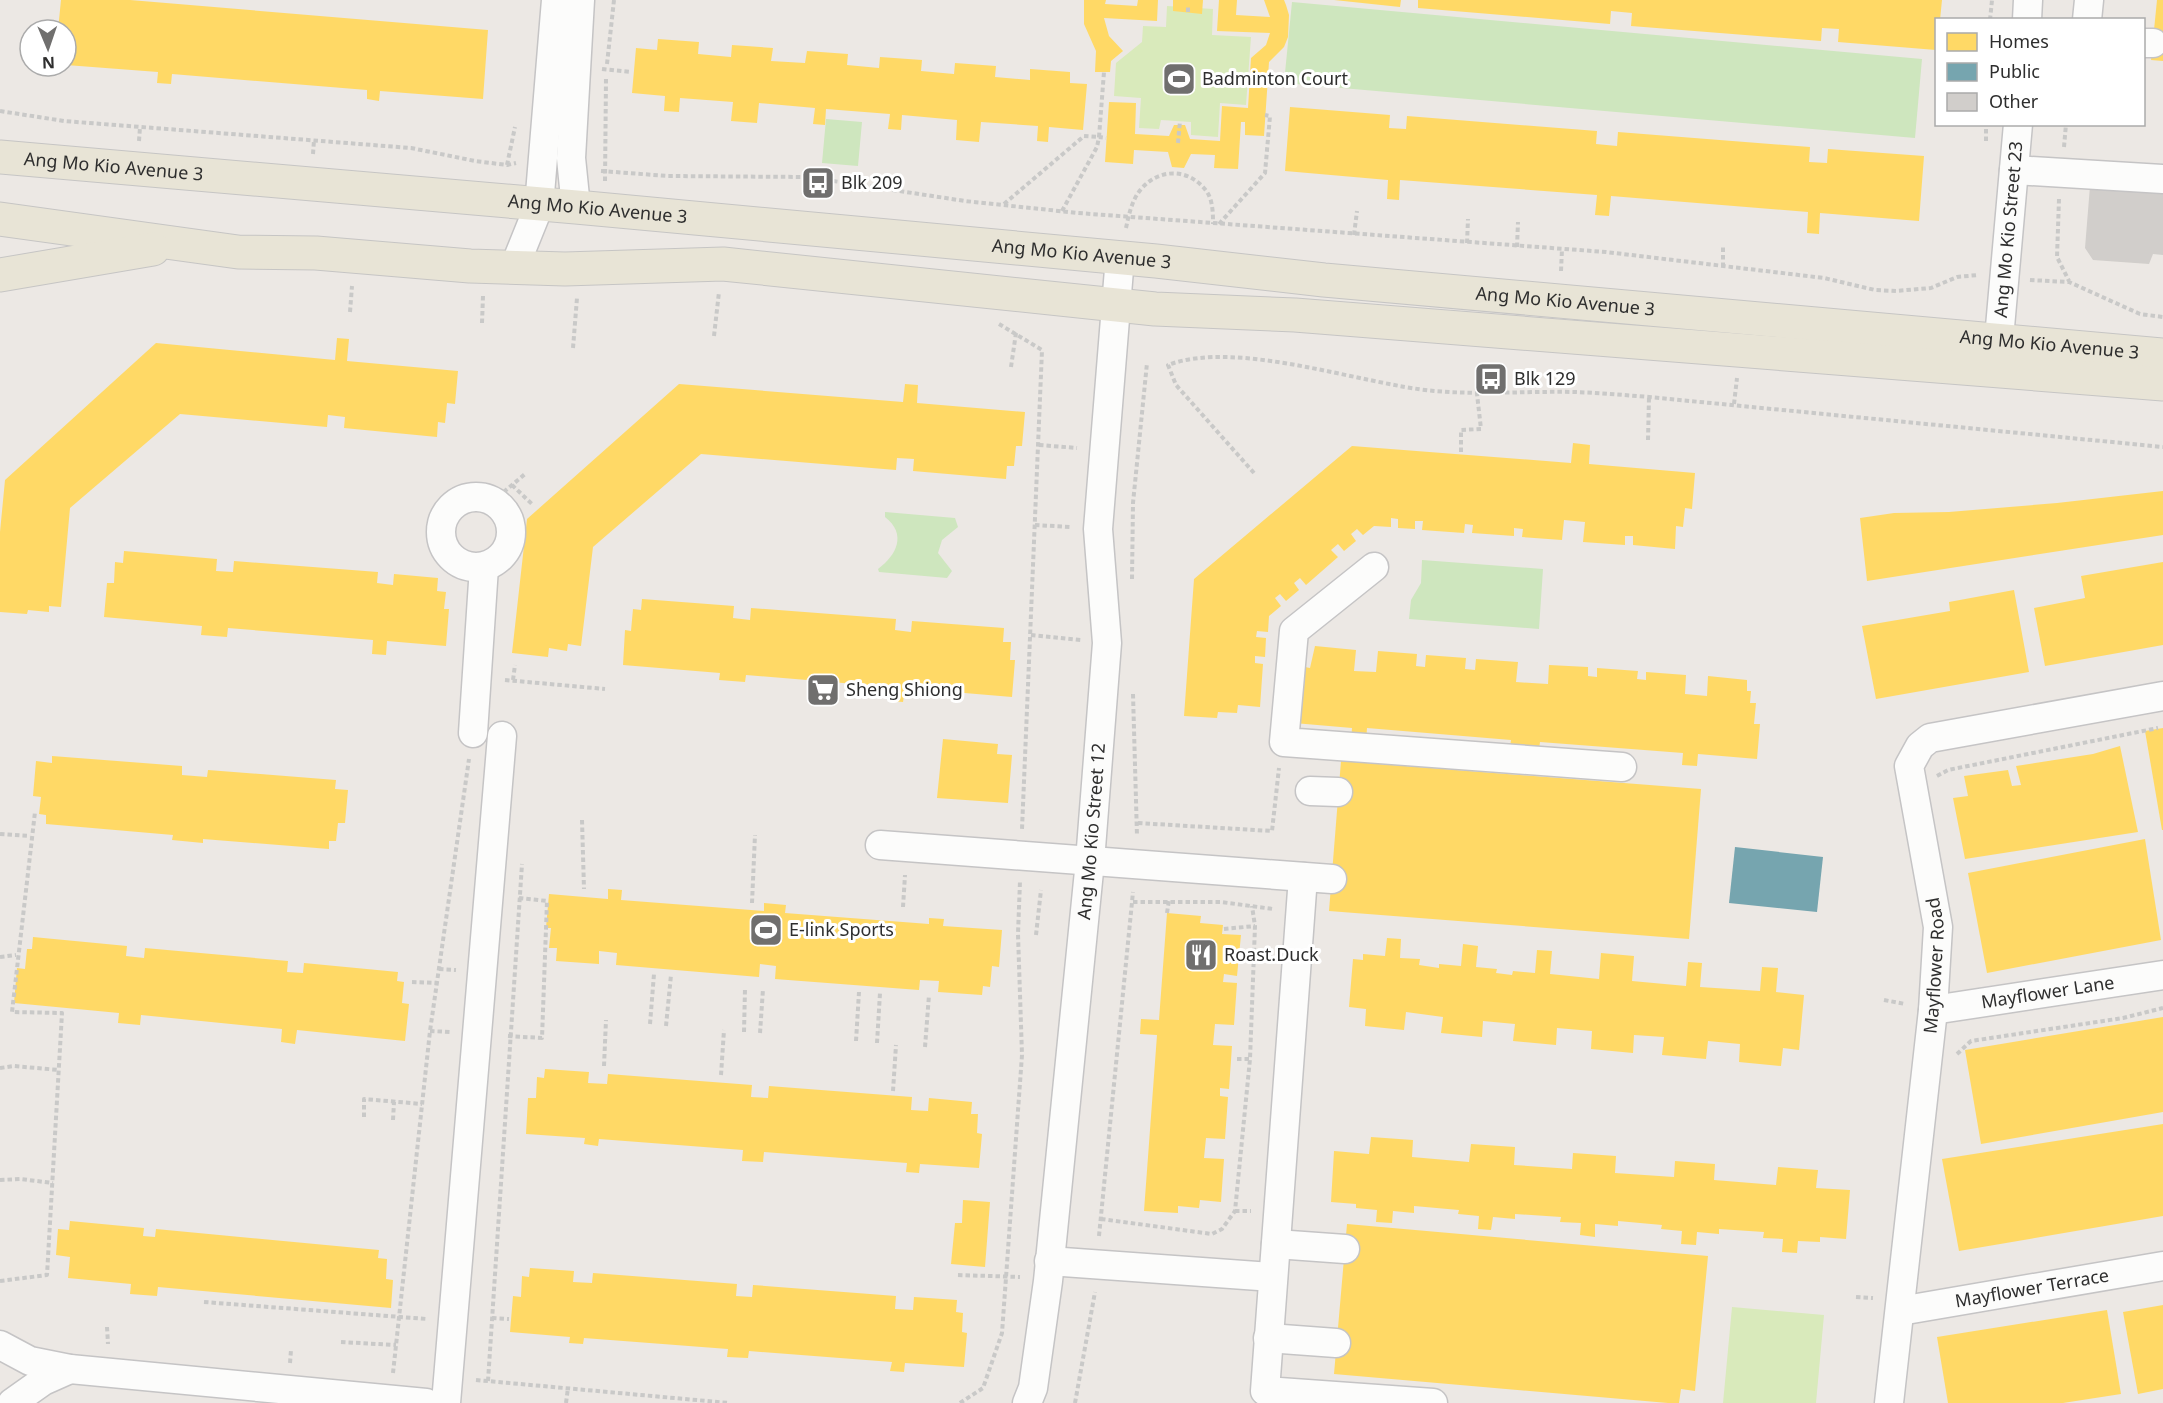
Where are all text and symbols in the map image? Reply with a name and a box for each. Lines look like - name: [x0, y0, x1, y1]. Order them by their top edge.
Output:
- north arrow: [18, 18, 78, 78]
- legend: [1935, 18, 2145, 126]
- text: Homes: [1989, 29, 2049, 53]
- text: N: [42, 52, 55, 74]
- text: Public: [1989, 59, 2040, 83]
- sports icon: Badminton Court: [1161, 61, 1197, 97]
- place label: Badminton Court: [1202, 66, 1348, 90]
- text: Other: [1989, 89, 2039, 113]
- street label: Ang Mo Kio Street 23: [1988, 140, 2027, 319]
- street label: Ang Mo Kio Avenue 3: [23, 146, 204, 186]
- bus stop icon: Blk 209: [800, 165, 836, 201]
- place label: Blk 209: [841, 170, 903, 194]
- street label: Ang Mo Kio Avenue 3: [507, 188, 689, 228]
- street label: Ang Mo Kio Avenue 3: [991, 233, 1173, 274]
- street label: Ang Mo Kio Avenue 3: [1475, 281, 1656, 321]
- street label: Ang Mo Kio Avenue 3: [1959, 324, 2140, 364]
- bus stop icon: Blk 129: [1473, 361, 1509, 397]
- place label: Blk 129: [1514, 366, 1576, 390]
- supermarket icon: Sheng Shiong: [805, 672, 841, 708]
- place label: Sheng Shiong: [846, 677, 963, 701]
- street label: Ang Mo Kio Street 12: [1071, 742, 1110, 921]
- street label: Mayflower Road: [1917, 896, 1949, 1035]
- sports icon: E-link Sports: [748, 912, 784, 948]
- place label: E-link Sports: [789, 917, 894, 941]
- restaurant icon: Roast.Duck: [1183, 937, 1219, 973]
- place label: Roast.Duck: [1224, 942, 1319, 966]
- street label: Mayflower Lane: [1979, 970, 2116, 1014]
- street label: Mayflower Terrace: [1953, 1262, 2111, 1312]

